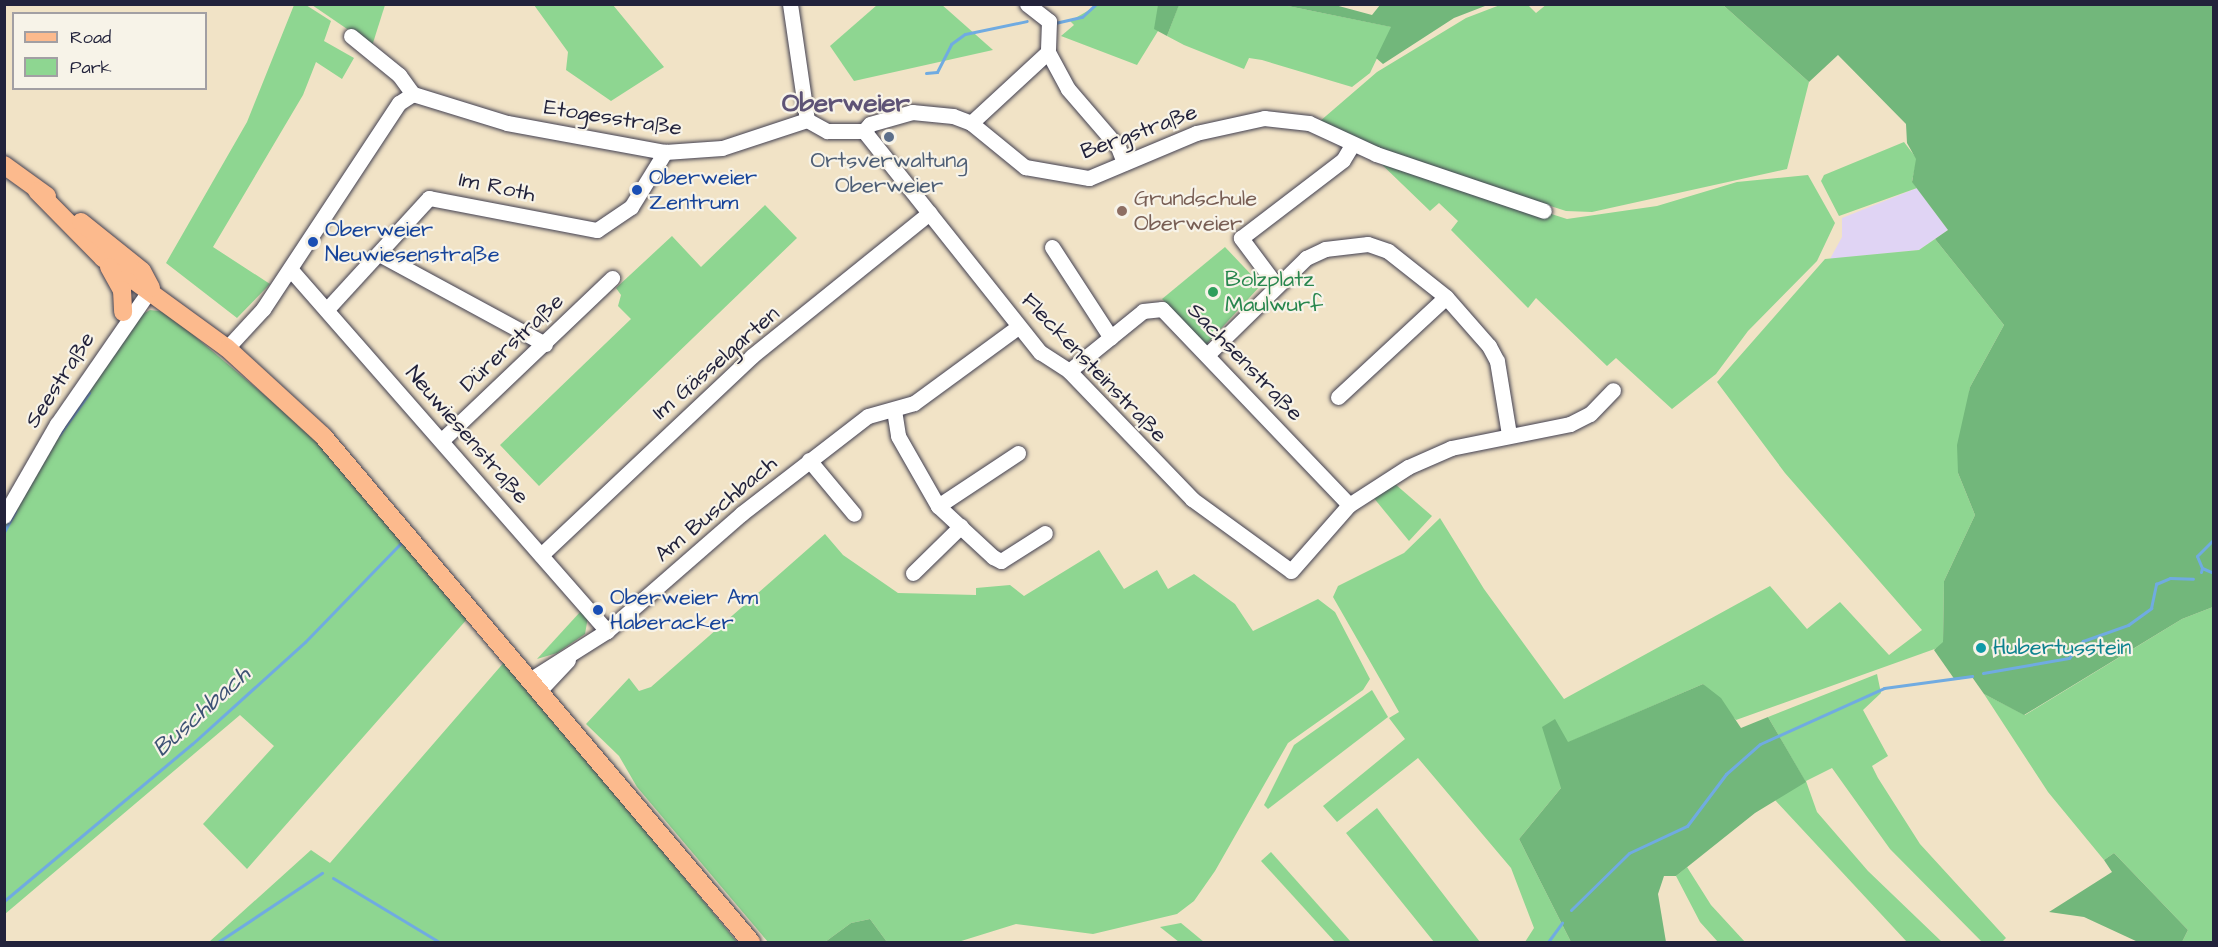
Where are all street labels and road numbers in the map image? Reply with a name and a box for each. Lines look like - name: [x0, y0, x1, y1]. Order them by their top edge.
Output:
- street label: Etogesstraße: [542, 94, 684, 142]
- street label: Bergstraße: [1077, 99, 1201, 165]
- street label: Im Roth: [457, 166, 537, 208]
- street label: Dürerstraße: [455, 288, 569, 398]
- street label: Fleckensteinstraße: [1016, 288, 1172, 448]
- street label: Sachsenstraße: [1182, 297, 1308, 427]
- street label: Im Gässelgarten: [647, 301, 785, 425]
- street label: Seestraße: [19, 327, 101, 433]
- street label: Neuwiesenstraße: [400, 360, 534, 510]
- street label: Am Buschbach: [650, 450, 782, 568]

